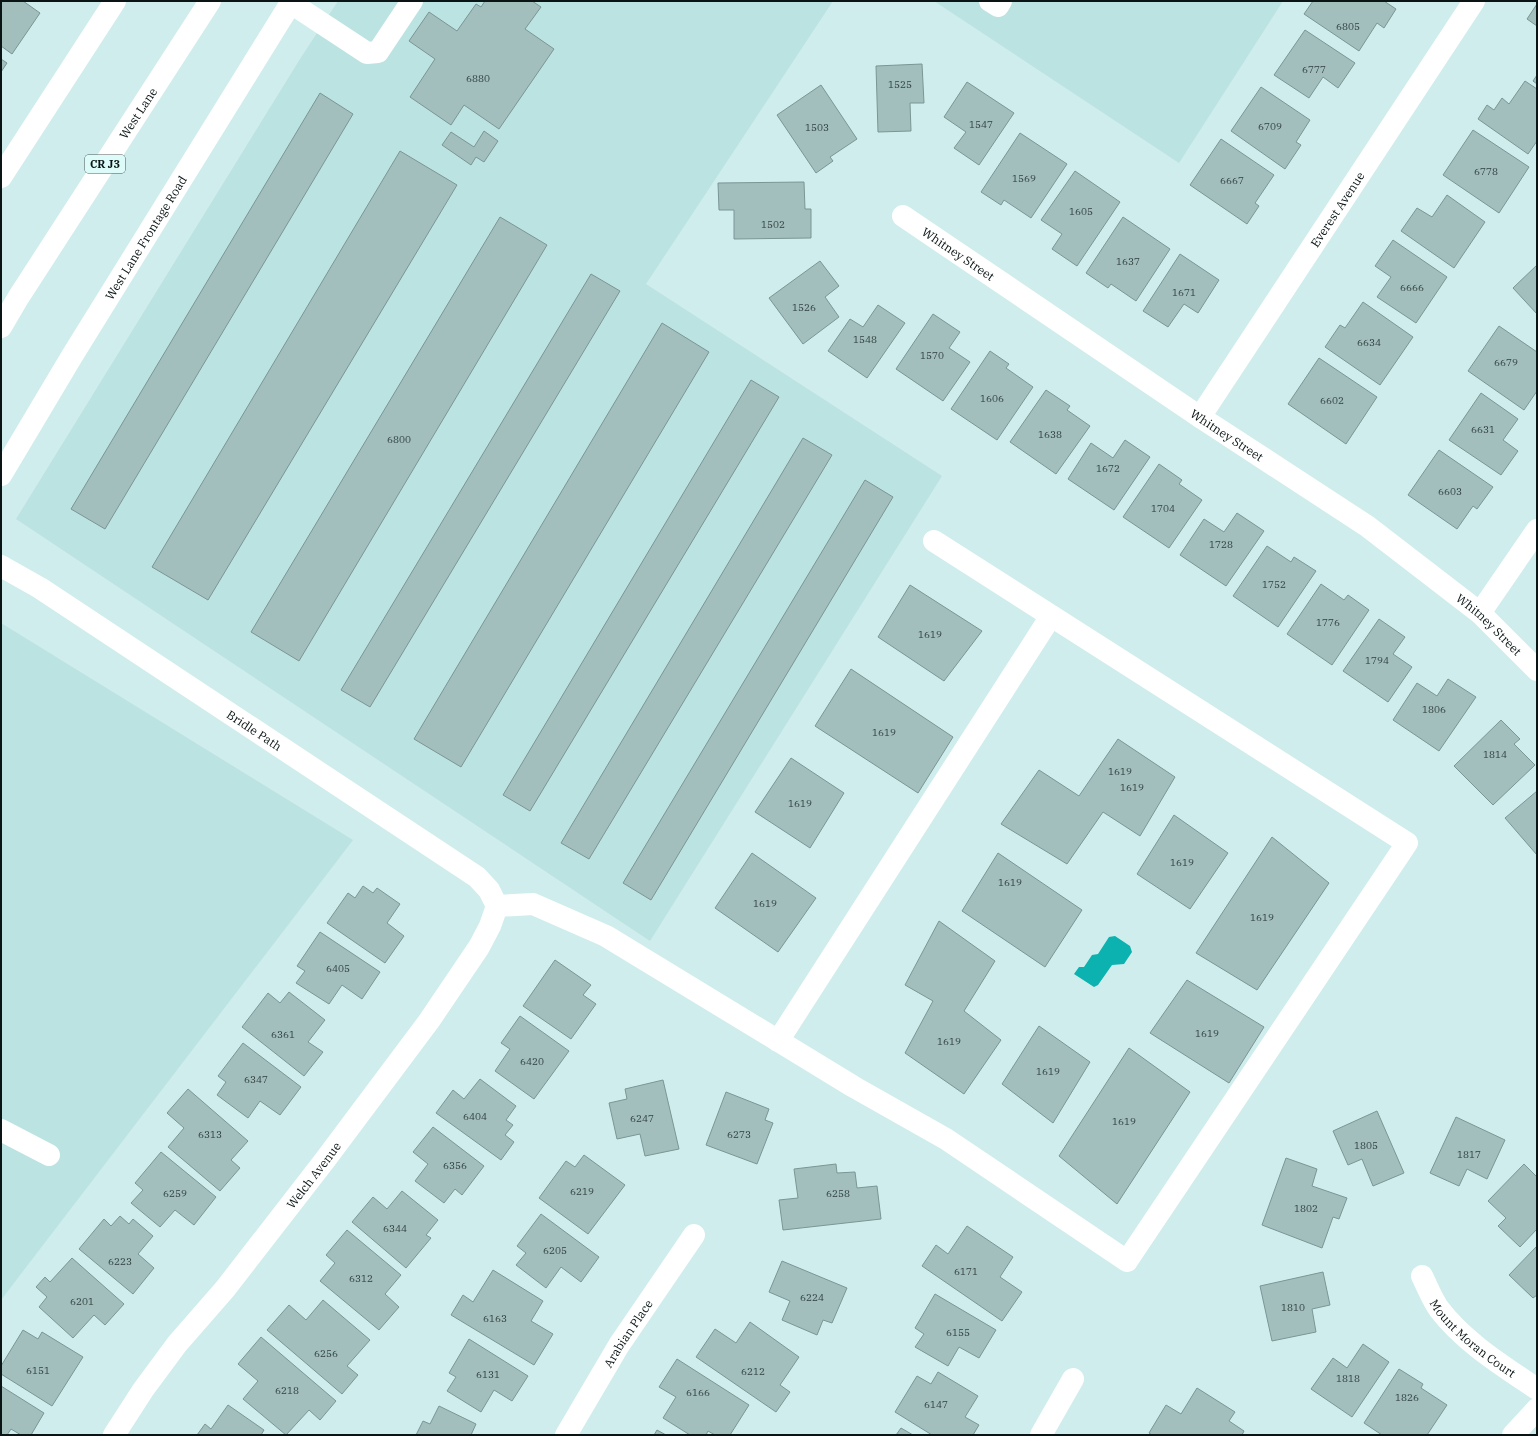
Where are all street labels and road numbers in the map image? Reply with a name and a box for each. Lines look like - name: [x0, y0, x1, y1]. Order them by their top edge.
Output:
- street label: West Lane: [116, 84, 160, 141]
- road number: CR J3: [85, 155, 125, 173]
- street label: Everest Avenue: [1307, 169, 1367, 250]
- street label: West Lane Frontage Road: [101, 173, 189, 302]
- street label: Whitney Street: [919, 224, 998, 283]
- street label: Whitney Street: [1188, 405, 1266, 464]
- street label: Whitney Street: [1453, 590, 1525, 658]
- street label: Bridle Path: [224, 706, 285, 754]
- street label: Welch Avenue: [283, 1139, 344, 1211]
- street label: Arabian Place: [600, 1296, 655, 1370]
- street label: Mount Moran Court: [1427, 1296, 1519, 1380]

